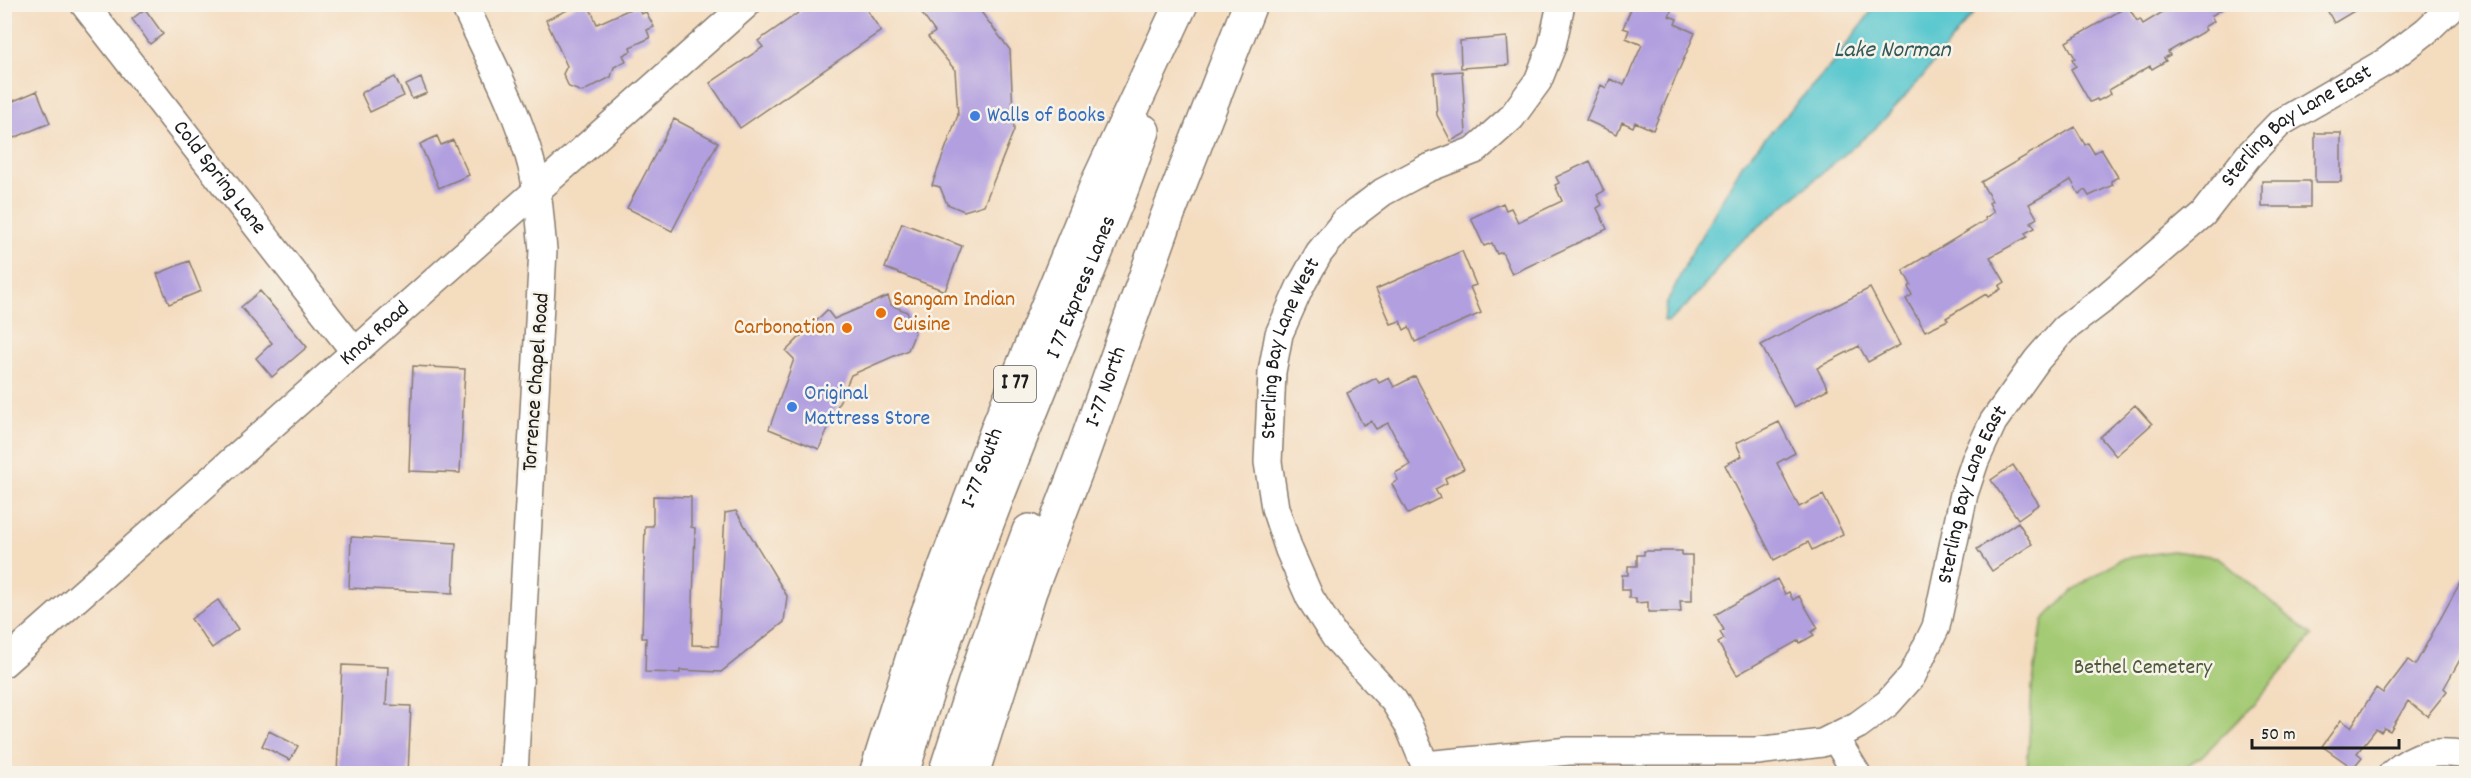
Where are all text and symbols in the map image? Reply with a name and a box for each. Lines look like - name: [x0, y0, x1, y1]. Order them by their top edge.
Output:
- water label: Lake Norman: [1833, 34, 1952, 68]
- street label: Sterling Bay Lane East: [2214, 57, 2378, 194]
- place label: Walls of Books: [987, 101, 1106, 132]
- marker: Walls of Books: [968, 109, 982, 123]
- street label: Cold Spring Lane: [165, 114, 274, 241]
- street label: I 77 Express Lanes: [1038, 211, 1125, 364]
- street label: Sterling Bay Lane West: [1254, 252, 1329, 440]
- place label: Sangam Indian Cuisine: [893, 285, 1015, 341]
- street label: Torrence Chapel Road: [515, 292, 559, 472]
- street label: Knox Road: [333, 294, 417, 374]
- marker: Sangam Indian Cuisine: [874, 306, 888, 320]
- place label: Carbonation: [734, 313, 835, 344]
- marker: Carbonation: [840, 321, 854, 335]
- street label: I-77 North: [1078, 342, 1135, 431]
- road number: I 77: [994, 366, 1036, 402]
- place label: Original Mattress Store: [804, 379, 930, 435]
- street label: Sterling Bay Lane East: [1930, 399, 2016, 587]
- marker: Original Mattress Store: [785, 400, 799, 414]
- street label: I-77 South: [953, 424, 1012, 513]
- park label: Bethel Cemetery: [2074, 653, 2213, 684]
- scale bar: [2252, 712, 2399, 750]
- text: 50 m: [2261, 723, 2296, 748]

